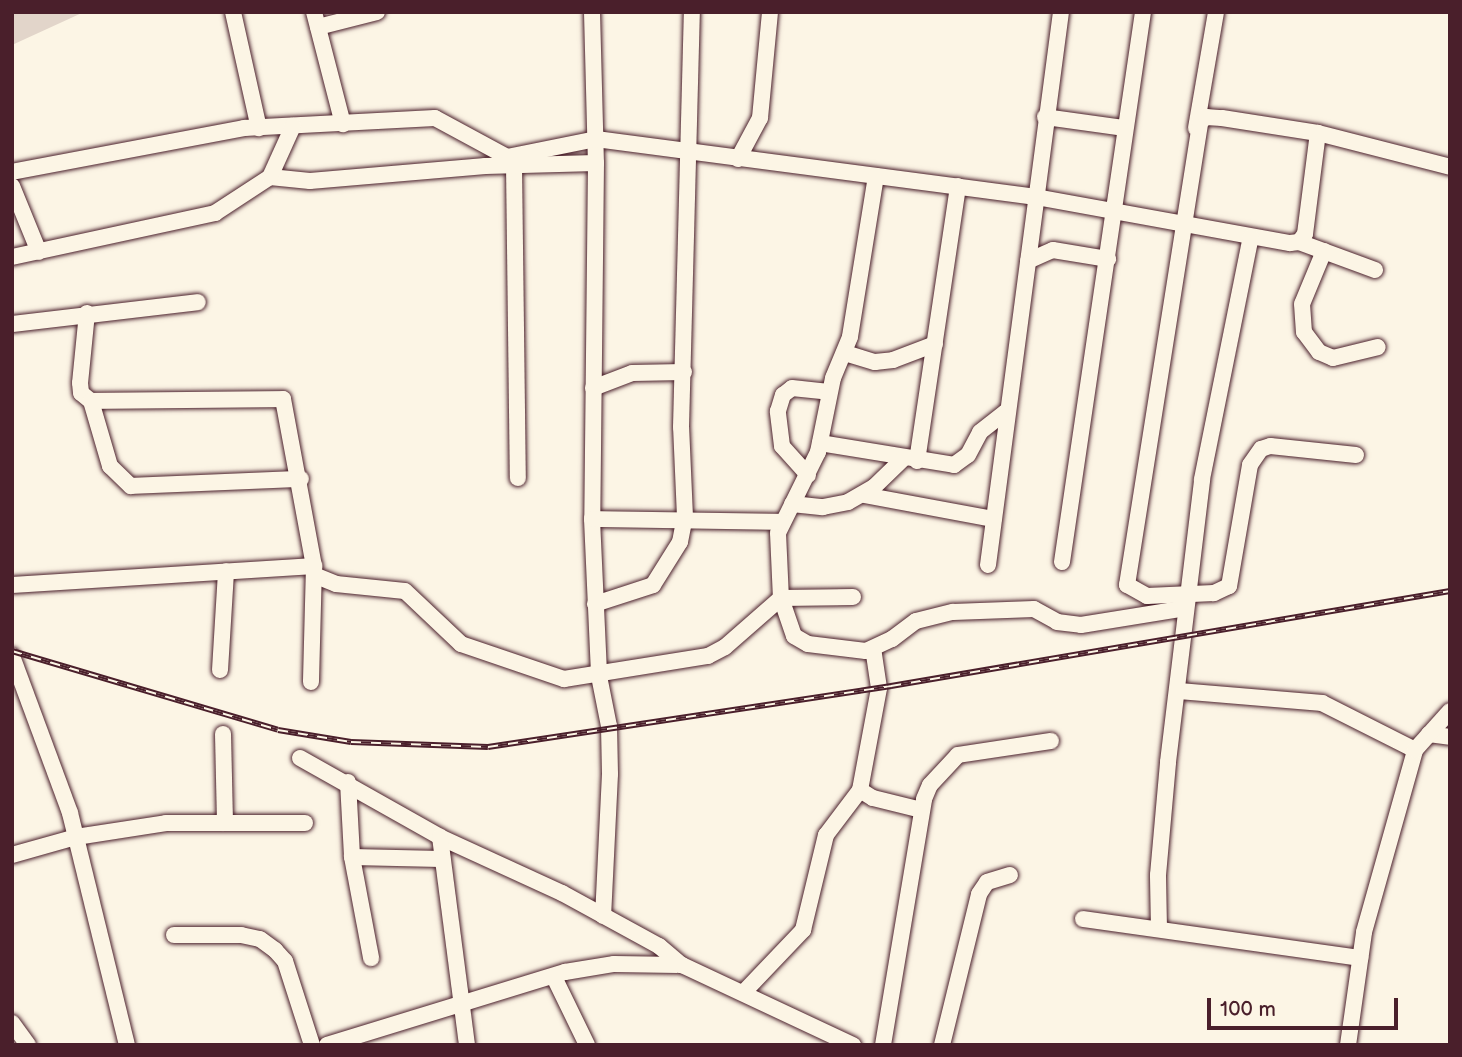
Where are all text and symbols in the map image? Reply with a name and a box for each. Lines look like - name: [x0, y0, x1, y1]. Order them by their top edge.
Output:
- scale bar: [1210, 984, 1401, 1028]
- text: 100 m: [1220, 997, 1276, 1022]

